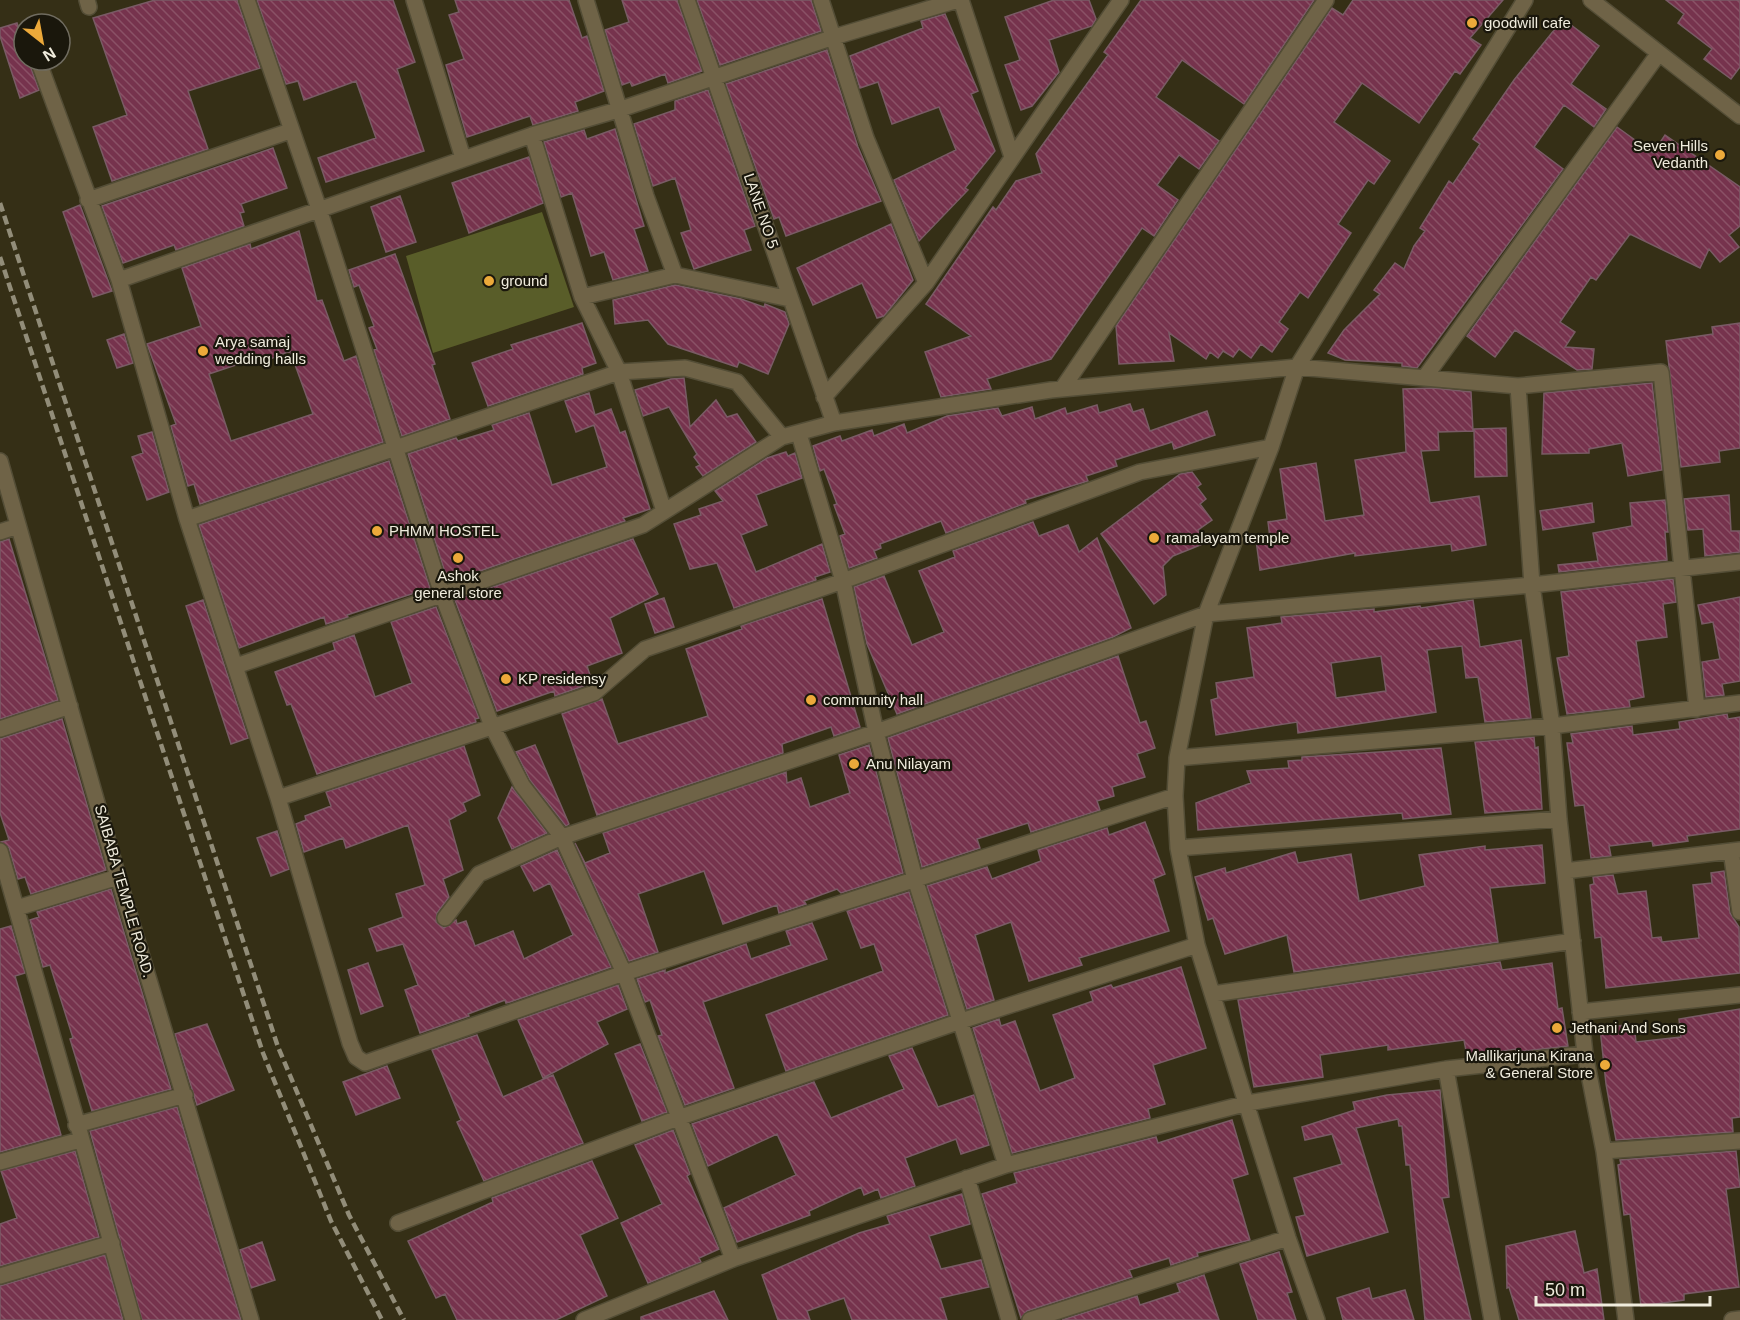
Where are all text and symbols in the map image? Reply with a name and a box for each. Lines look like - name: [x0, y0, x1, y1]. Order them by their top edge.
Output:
- north arrow: [12, 12, 72, 72]
- place label: goodwill cafe: [1484, 14, 1571, 31]
- marker: goodwill cafe: [1465, 16, 1479, 30]
- text: N: [40, 44, 59, 65]
- place label: Seven Hills Vedanth: [1633, 137, 1708, 171]
- marker: Seven Hills Vedanth: [1713, 148, 1727, 162]
- street label: LANE NO 5: [741, 171, 782, 251]
- place label: ground: [501, 272, 548, 289]
- marker: ground: [482, 274, 496, 288]
- place label: Arya samaj wedding halls: [214, 333, 306, 367]
- marker: Arya samaj wedding halls: [196, 344, 210, 358]
- place label: PHMM HOSTEL: [389, 522, 499, 539]
- marker: PHMM HOSTEL: [370, 524, 384, 538]
- place label: ramalayam temple: [1166, 529, 1289, 546]
- marker: ramalayam temple: [1147, 531, 1161, 545]
- marker: Ashok general store: [451, 551, 465, 565]
- place label: Ashok general store: [414, 567, 502, 601]
- place label: KP residensy: [518, 670, 607, 687]
- marker: KP residensy: [499, 672, 513, 686]
- place label: community hall: [823, 691, 923, 708]
- marker: community hall: [804, 693, 818, 707]
- place label: Anu Nilayam: [866, 755, 951, 772]
- marker: Anu Nilayam: [847, 757, 861, 771]
- street label: SAIBABA TEMPLE ROAD.: [92, 803, 157, 979]
- place label: Jethani And Sons: [1569, 1019, 1686, 1036]
- marker: Jethani And Sons: [1550, 1021, 1564, 1035]
- place label: Mallikarjuna Kirana & General Store: [1465, 1047, 1594, 1081]
- marker: Mallikarjuna Kirana & General Store: [1598, 1058, 1612, 1072]
- scale bar: [1536, 1269, 1710, 1307]
- text: 50 m: [1545, 1280, 1585, 1300]

